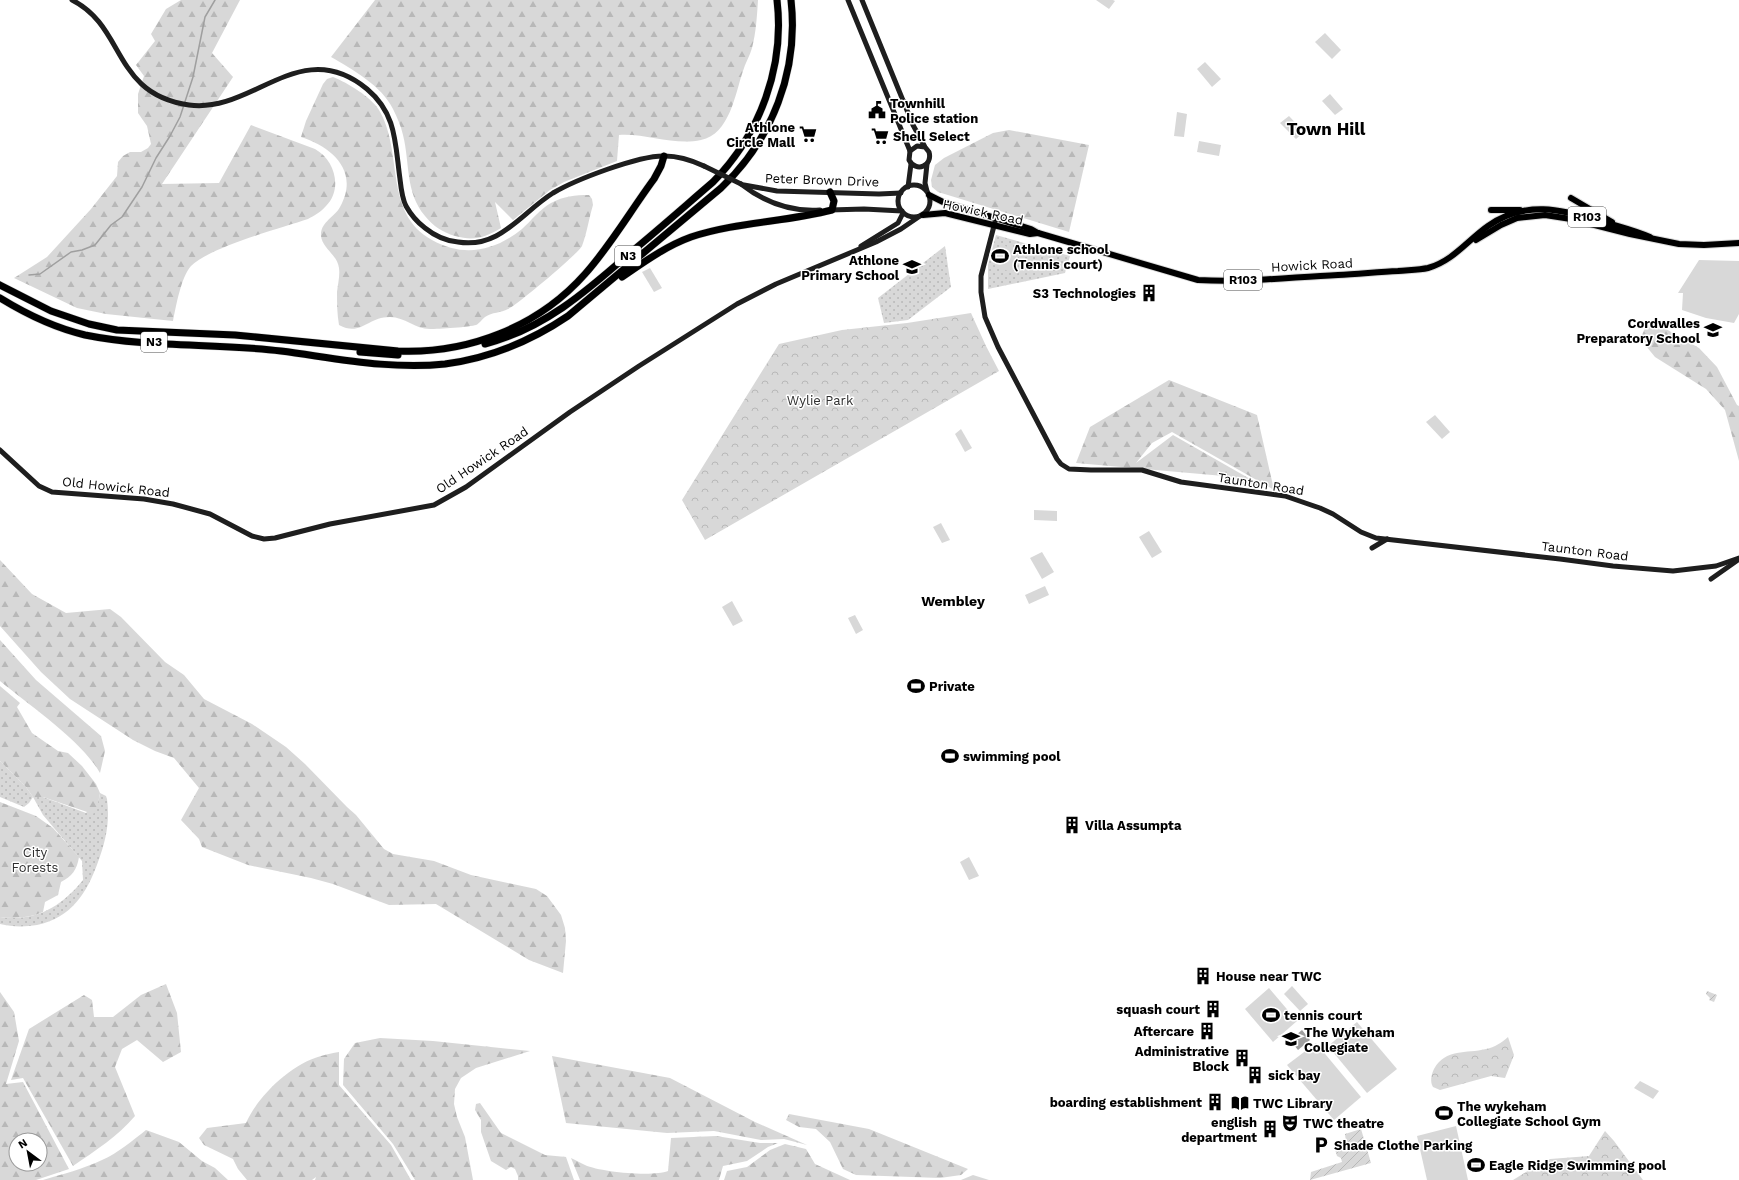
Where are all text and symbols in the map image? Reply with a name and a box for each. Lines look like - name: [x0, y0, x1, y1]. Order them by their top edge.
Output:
- place label: Townhill Police station: [890, 96, 978, 126]
- public building icon: Townhill Police station: [867, 100, 887, 120]
- district label: Town Hill: [1287, 119, 1366, 139]
- place label: Athlone Circle Mall: [726, 120, 796, 150]
- supermarket icon: Athlone Circle Mall: [798, 124, 818, 144]
- supermarket icon: Shell Select: [870, 126, 890, 146]
- place label: Shell Select: [893, 129, 970, 144]
- street label: Peter Brown Drive: [765, 171, 879, 189]
- street label: Howick Road: [941, 196, 1025, 228]
- road number: R103: [1568, 207, 1606, 227]
- place label: Athlone school (Tennis court): [1013, 242, 1110, 272]
- road number: N3: [615, 246, 641, 266]
- sports icon: Athlone school (Tennis court): [990, 246, 1010, 266]
- place label: Athlone Primary School: [801, 253, 900, 283]
- street label: Howick Road: [1271, 255, 1353, 275]
- school or university icon: Athlone Primary School: [902, 257, 922, 277]
- road number: R103: [1224, 270, 1262, 290]
- building icon: S3 Technologies: [1139, 283, 1159, 303]
- place label: S3 Technologies: [1033, 286, 1136, 301]
- place label: Cordwalles Preparatory School: [1576, 316, 1701, 346]
- school or university icon: Cordwalles Preparatory School: [1703, 320, 1723, 340]
- road number: N3: [141, 332, 167, 352]
- park label: Wylie Park: [787, 393, 854, 408]
- street label: Old Howick Road: [433, 424, 531, 496]
- street label: Taunton Road: [1217, 470, 1305, 498]
- street label: Old Howick Road: [61, 474, 171, 500]
- street label: Taunton Road: [1541, 538, 1629, 564]
- district label: Wembley: [921, 593, 985, 609]
- sports icon: Private: [906, 676, 926, 696]
- place label: Private: [929, 679, 975, 694]
- sports icon: swimming pool: [940, 746, 960, 766]
- place label: swimming pool: [963, 749, 1061, 764]
- building icon: Villa Assumpta: [1062, 815, 1082, 835]
- place label: Villa Assumpta: [1085, 818, 1182, 833]
- park label: City Forests: [12, 845, 59, 875]
- building icon: House near TWC: [1193, 966, 1213, 986]
- place label: House near TWC: [1216, 969, 1322, 984]
- building icon: squash court: [1203, 999, 1223, 1019]
- place label: squash court: [1116, 1002, 1200, 1017]
- sports icon: tennis court: [1261, 1005, 1281, 1025]
- place label: tennis court: [1284, 1008, 1362, 1023]
- building icon: Aftercare: [1197, 1021, 1217, 1041]
- place label: Aftercare: [1134, 1024, 1194, 1039]
- place label: The Wykeham Collegiate: [1304, 1025, 1395, 1055]
- school or university icon: The Wykeham Collegiate: [1281, 1029, 1301, 1049]
- place label: Administrative Block: [1135, 1044, 1230, 1074]
- building icon: Administrative Block: [1232, 1048, 1252, 1068]
- building icon: sick bay: [1245, 1065, 1265, 1085]
- place label: sick bay: [1268, 1068, 1321, 1083]
- building icon: boarding establishment: [1205, 1092, 1225, 1112]
- library icon: TWC Library: [1230, 1093, 1250, 1113]
- place label: boarding establishment: [1050, 1095, 1202, 1110]
- place label: TWC Library: [1253, 1096, 1333, 1111]
- place label: The wykeham Collegiate School Gym: [1457, 1099, 1601, 1129]
- sports icon: The wykeham Collegiate School Gym: [1434, 1103, 1454, 1123]
- theatre icon: TWC theatre: [1280, 1113, 1300, 1133]
- place label: english department: [1181, 1115, 1257, 1145]
- place label: TWC theatre: [1303, 1116, 1385, 1131]
- building icon: english department: [1260, 1119, 1280, 1139]
- north arrow: [8, 1132, 48, 1172]
- parking icon: Shade Clothe Parking: [1311, 1135, 1331, 1155]
- text: N: [16, 1136, 30, 1152]
- place label: Shade Clothe Parking: [1334, 1138, 1473, 1153]
- sports icon: Eagle Ridge Swimming pool: [1466, 1155, 1486, 1175]
- place label: Eagle Ridge Swimming pool: [1489, 1158, 1667, 1173]

